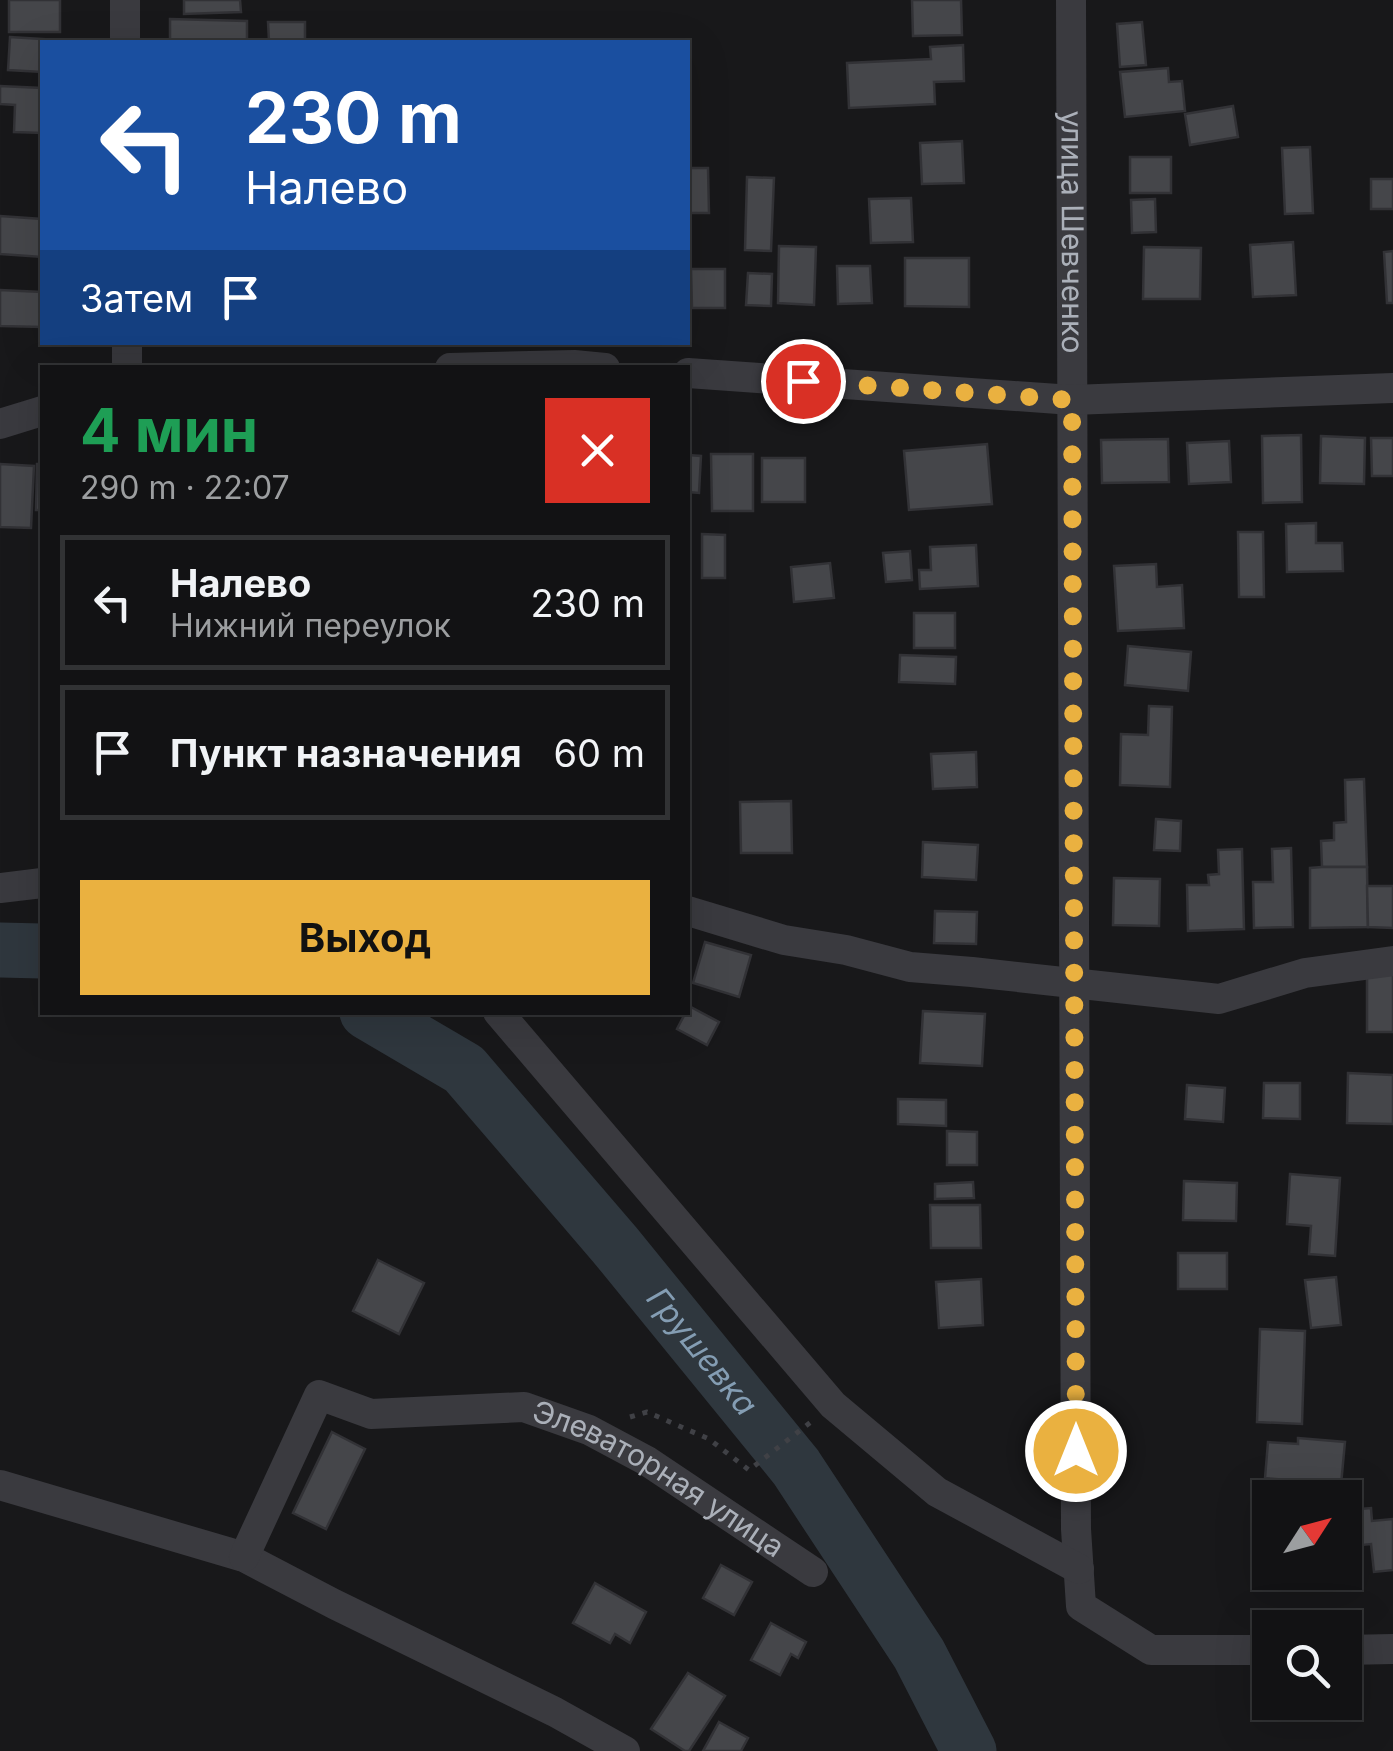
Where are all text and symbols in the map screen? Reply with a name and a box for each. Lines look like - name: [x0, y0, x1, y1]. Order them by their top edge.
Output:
- text: 230 m: [245, 75, 462, 160]
- icon: left: [80, 80, 210, 210]
- street label: улица Шевченко: [1054, 110, 1091, 354]
- text: Налево: [245, 160, 408, 215]
- icon: arrive: [213, 270, 268, 325]
- text: Затем: [80, 275, 193, 321]
- pin: [761, 339, 846, 424]
- icon: arrive: [776, 354, 831, 409]
- text: 4 мин: [80, 394, 258, 466]
- button: close: [545, 398, 650, 503]
- text: 290 m · 22:07: [80, 468, 290, 507]
- text: Налево: [170, 560, 311, 606]
- icon: left: [85, 575, 140, 630]
- text: 230 m: [530, 580, 645, 626]
- text: Нижний переулок: [170, 606, 451, 645]
- icon: arrive: [85, 725, 140, 780]
- text: Пункт назначения: [170, 730, 522, 776]
- text: 60 m: [553, 730, 645, 776]
- button: Выход: [80, 880, 650, 995]
- water label: Грушевка: [639, 1280, 766, 1423]
- street label: Элеваторная улица: [528, 1393, 791, 1565]
- position arrow: [1024, 1399, 1128, 1503]
- north arrow: [1252, 1480, 1362, 1590]
- map controls: [1252, 1480, 1362, 1720]
- button: search: [1252, 1610, 1362, 1720]

